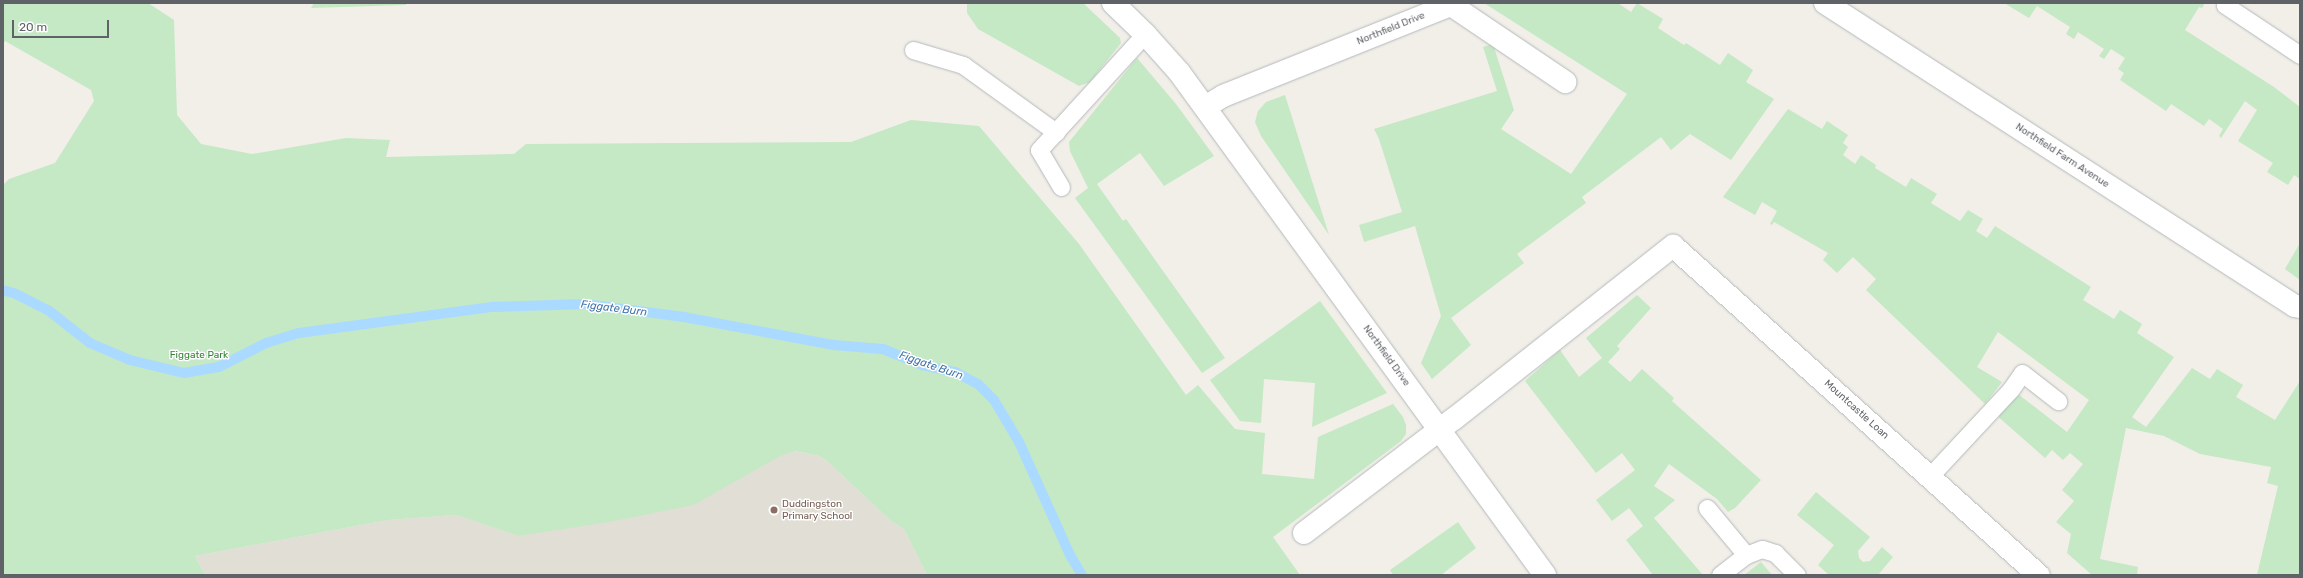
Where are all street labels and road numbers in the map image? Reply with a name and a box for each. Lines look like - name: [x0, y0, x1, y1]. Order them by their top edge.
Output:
- street label: Northfield Drive: [1355, 10, 1427, 48]
- street label: Northfield Farm Avenue: [2013, 121, 2111, 191]
- street label: Northfield Drive: [1360, 323, 1412, 389]
- street label: Mountcastle Loan: [1821, 378, 1891, 442]

